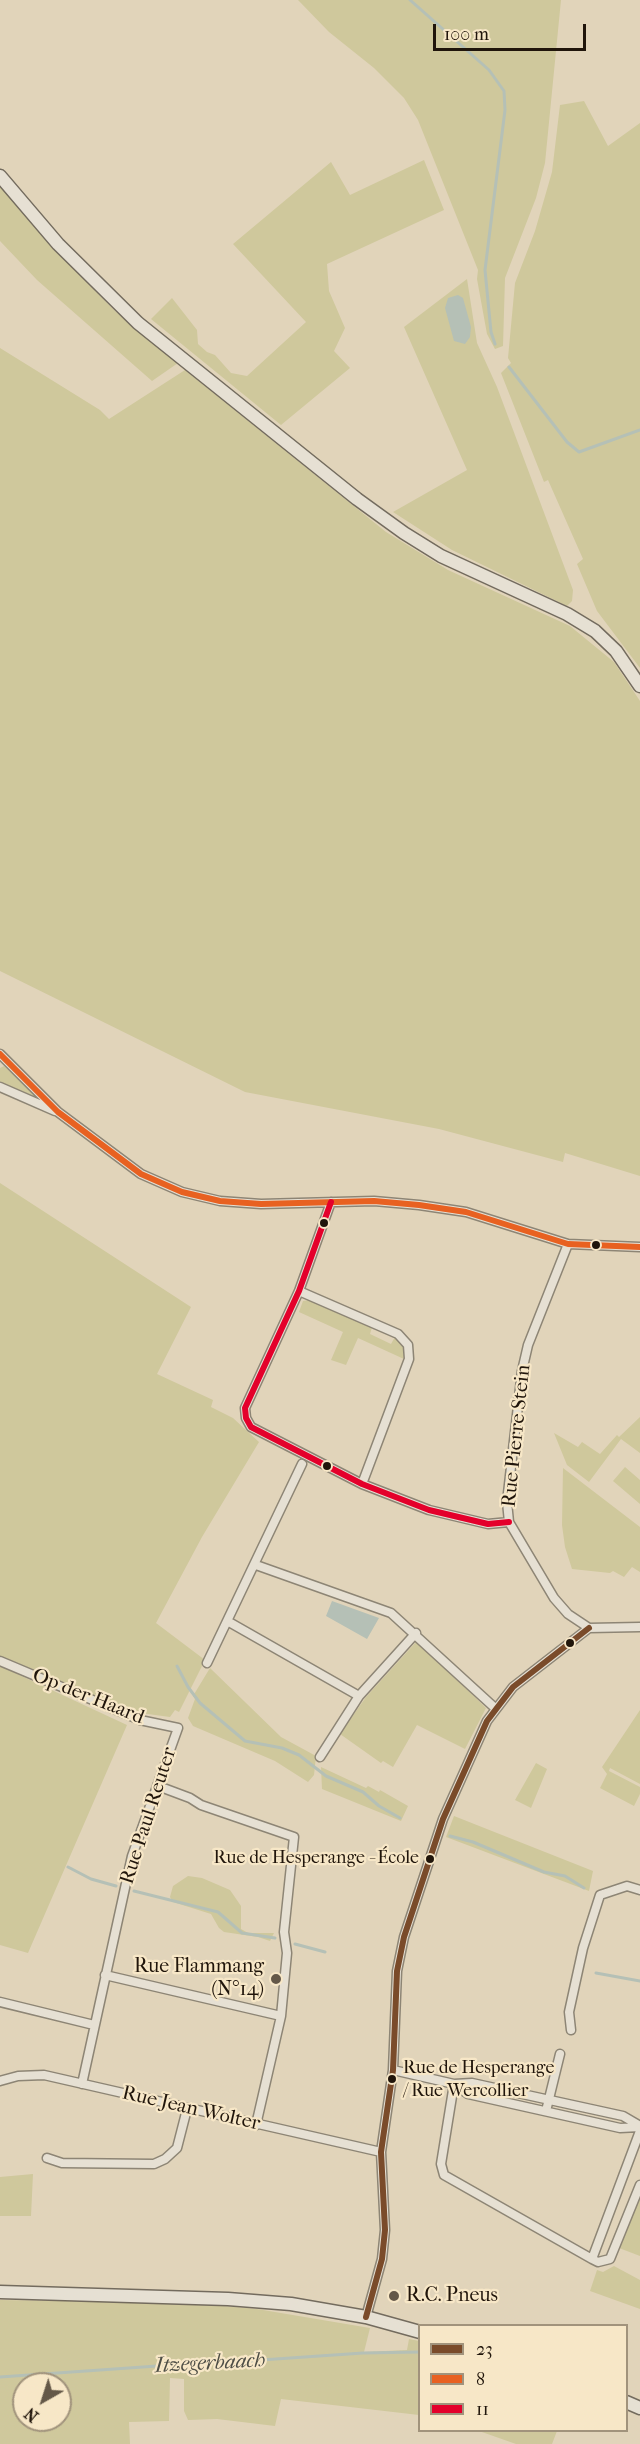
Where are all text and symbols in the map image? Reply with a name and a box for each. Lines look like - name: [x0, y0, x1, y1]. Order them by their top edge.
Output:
- scale bar: [436, 12, 589, 50]
- text: 100 m: [444, 24, 489, 45]
- unlabelled marker: [318, 1217, 330, 1229]
- unlabelled marker: [590, 1239, 602, 1251]
- street label: Rue Pierre Stein: [498, 1364, 536, 1508]
- unlabelled marker: [321, 1460, 333, 1472]
- unlabelled marker: [564, 1637, 576, 1649]
- street label: Op der Haard: [29, 1664, 147, 1730]
- street label: Rue Paul Reuter: [116, 1744, 182, 1888]
- place label: Rue de Hesperange - École: [214, 1848, 419, 1870]
- marker: Rue de Hesperange - École: [424, 1853, 436, 1865]
- place label: Rue Flammang (N°14): [134, 1955, 264, 2002]
- marker: Rue Flammang (N°14): [269, 1972, 283, 1986]
- place label: Rue de Hesperange / Rue Wercollier: [403, 2058, 554, 2100]
- marker: Rue de Hesperange / Rue Wercollier: [386, 2073, 398, 2085]
- street label: Rue Jean Wolter: [120, 2081, 262, 2137]
- place label: R.C. Pneus: [406, 2284, 498, 2308]
- marker: R.C. Pneus: [387, 2289, 401, 2303]
- legend: [418, 2324, 628, 2432]
- text: 23: [476, 2339, 493, 2360]
- water label: Itzegerbaach: [154, 2349, 266, 2379]
- text: 8: [476, 2369, 485, 2390]
- north arrow: [12, 2372, 72, 2432]
- text: 11: [476, 2399, 489, 2420]
- text: N: [21, 2404, 42, 2426]

